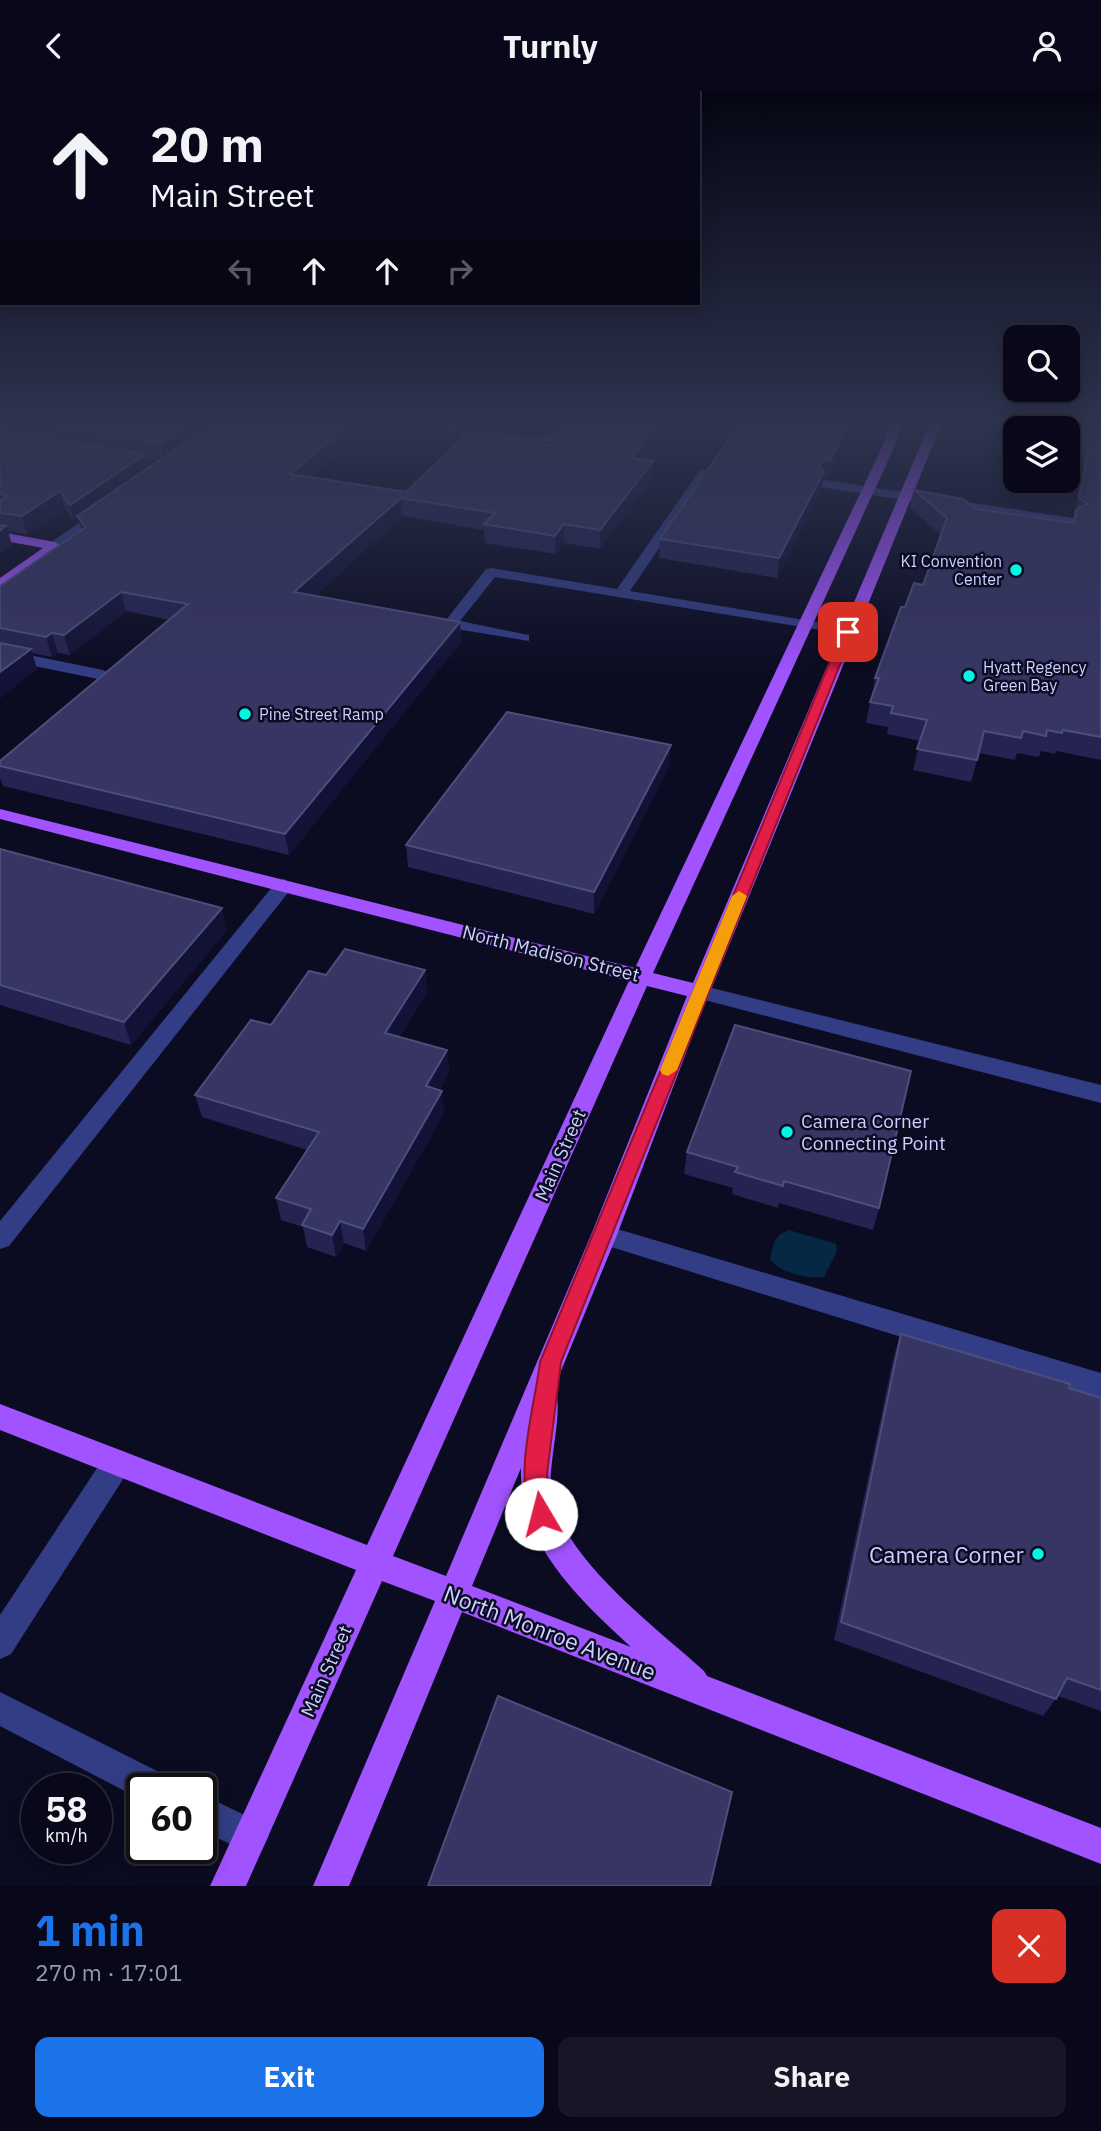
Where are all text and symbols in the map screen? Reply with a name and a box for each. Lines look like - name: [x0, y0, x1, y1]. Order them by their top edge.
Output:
- text: Turnly: [503, 25, 598, 67]
- icon: back: [35, 27, 73, 65]
- icon: person: [1028, 27, 1066, 65]
- text: 20 m: [150, 112, 264, 175]
- icon: ahead: [35, 119, 126, 210]
- text: Main Street: [150, 174, 315, 216]
- icon: left: [222, 252, 260, 290]
- icon: ahead: [295, 252, 333, 290]
- icon: ahead: [368, 252, 406, 290]
- icon: right: [441, 252, 479, 290]
- map controls: [1003, 325, 1080, 493]
- button: search: [1003, 325, 1080, 402]
- button: layers: [1003, 416, 1080, 493]
- place label: KI Convention Center: [901, 551, 1002, 589]
- marker: KI Convention Center: [1008, 562, 1024, 578]
- pin: [818, 602, 878, 662]
- icon: arrive: [829, 613, 867, 651]
- place label: Hyatt Regency Green Bay: [983, 657, 1087, 695]
- marker: Hyatt Regency Green Bay: [961, 668, 977, 684]
- place label: Pine Street Ramp: [259, 704, 384, 724]
- marker: Pine Street Ramp: [237, 706, 253, 722]
- street label: North Madison Street: [460, 919, 642, 987]
- street label: Main Street: [529, 1105, 591, 1205]
- place label: Camera Corner Connecting Point: [801, 1109, 946, 1155]
- marker: Camera Corner Connecting Point: [779, 1124, 795, 1140]
- position arrow: [504, 1477, 578, 1551]
- place label: Camera Corner: [869, 1539, 1025, 1569]
- marker: Camera Corner: [1030, 1546, 1046, 1562]
- street label: North Monroe Avenue: [440, 1578, 660, 1686]
- street label: Main Street: [295, 1621, 357, 1721]
- speed limit sign: 60: [126, 1773, 217, 1864]
- text: 58: [45, 1786, 88, 1832]
- text: km/h: [45, 1824, 88, 1847]
- text: 1 min: [35, 1903, 145, 1958]
- button: close: [992, 1909, 1066, 1983]
- text: 270 m · 17:01: [35, 1957, 182, 1987]
- button: Exit: [35, 2037, 544, 2117]
- button: Share: [558, 2037, 1066, 2117]

